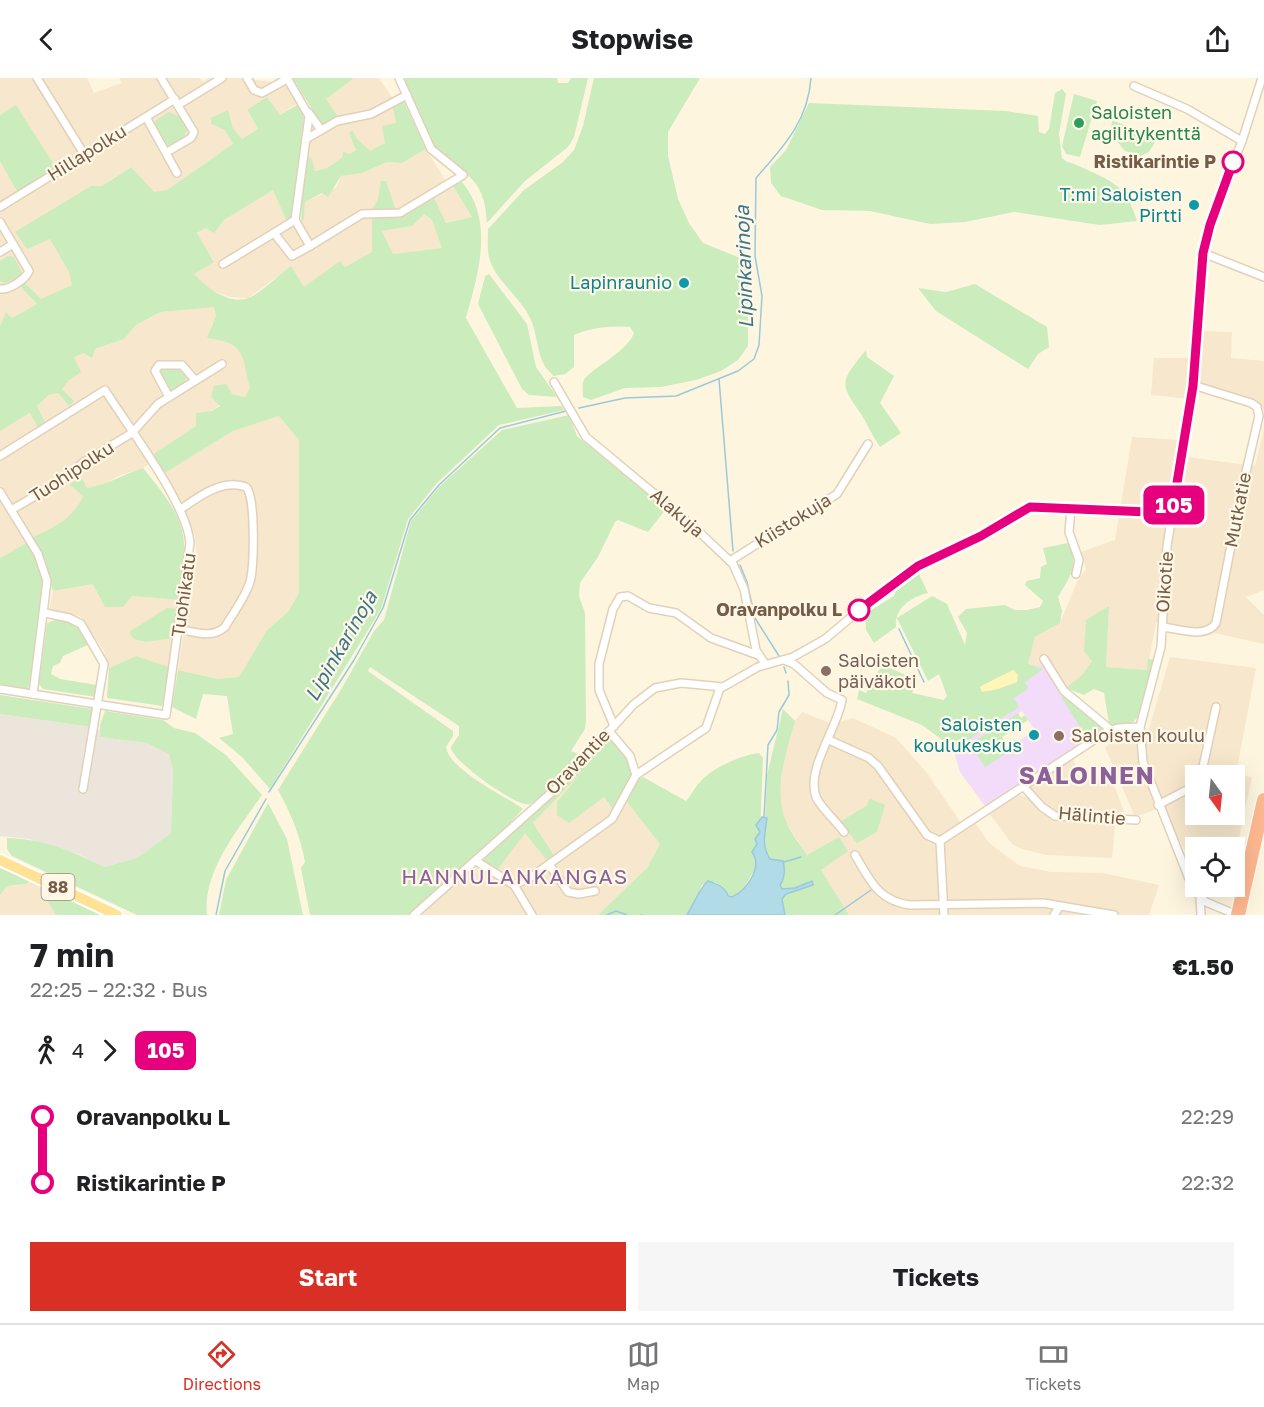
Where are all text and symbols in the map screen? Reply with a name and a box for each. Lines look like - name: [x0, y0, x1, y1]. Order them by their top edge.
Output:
- icon: back: [30, 23, 63, 56]
- text: Stopwise: [571, 23, 693, 55]
- icon: share: [1201, 23, 1234, 56]
- place label: Saloisten agilitykenttä: [1091, 101, 1201, 144]
- marker: Saloisten agilitykenttä: [1072, 116, 1086, 130]
- street label: Hillapolku: [43, 119, 130, 185]
- place label: Ristikarintie P: [1094, 150, 1216, 172]
- marker: Ristikarintie P: [1222, 151, 1244, 173]
- place label: T:mi Saloisten Pirtti: [1059, 183, 1182, 226]
- marker: T:mi Saloisten Pirtti: [1187, 198, 1201, 212]
- water label: Lipinkarinoja: [729, 204, 758, 329]
- place label: Lapinraunio: [570, 271, 672, 293]
- marker: Lapinraunio: [677, 276, 691, 290]
- street label: Tuohipolku: [25, 436, 118, 506]
- street label: Mutkatie: [1219, 470, 1255, 549]
- street label: Alakuja: [646, 483, 709, 541]
- line badge: 105: [1140, 486, 1208, 524]
- street label: Kiistokuja: [750, 488, 835, 552]
- text: 105: [1155, 492, 1193, 518]
- street label: Tuohikatu: [166, 551, 200, 639]
- street label: Oikotie: [1151, 551, 1177, 613]
- water label: Lipinkarinoja: [299, 586, 383, 705]
- place label: Oravanpolku L: [716, 598, 842, 620]
- marker: Oravanpolku L: [848, 599, 870, 621]
- place label: Saloisten päiväkoti: [838, 649, 919, 692]
- marker: Saloisten päiväkoti: [819, 664, 833, 678]
- place label: Saloisten koulukeskus: [913, 713, 1022, 756]
- street label: Oravantie: [541, 724, 614, 799]
- place label: Saloisten koulu: [1071, 724, 1205, 746]
- marker: Saloisten koulukeskus: [1027, 728, 1041, 742]
- marker: Saloisten koulu: [1052, 729, 1066, 743]
- district label: SALOINEN: [1019, 760, 1155, 789]
- north arrow: [1185, 765, 1245, 825]
- map controls: [1185, 765, 1245, 897]
- street label: Hälintie: [1057, 801, 1127, 829]
- button: locate: [1185, 837, 1245, 897]
- district label: HANNULANKANGAS: [401, 863, 629, 889]
- road number: 88: [42, 874, 74, 900]
- text: 7 min: [30, 935, 114, 974]
- text: €1.50: [1172, 953, 1234, 980]
- text: 22:25 – 22:32 · Bus: [30, 977, 208, 1001]
- icon: walk: [30, 1034, 63, 1067]
- icon: forward: [93, 1034, 126, 1067]
- text: 105: [147, 1037, 184, 1063]
- text: 4: [72, 1038, 84, 1062]
- text: Oravanpolku L: [76, 1103, 230, 1130]
- text: 22:29: [1181, 1104, 1234, 1128]
- text: Ristikarintie P: [76, 1169, 226, 1196]
- text: 22:32: [1182, 1170, 1234, 1194]
- button: Start: [30, 1242, 626, 1311]
- button: Tickets: [638, 1242, 1234, 1311]
- tab: Directions: [183, 1338, 261, 1394]
- tab: Map: [627, 1338, 660, 1394]
- tab: Tickets: [1025, 1338, 1081, 1394]

